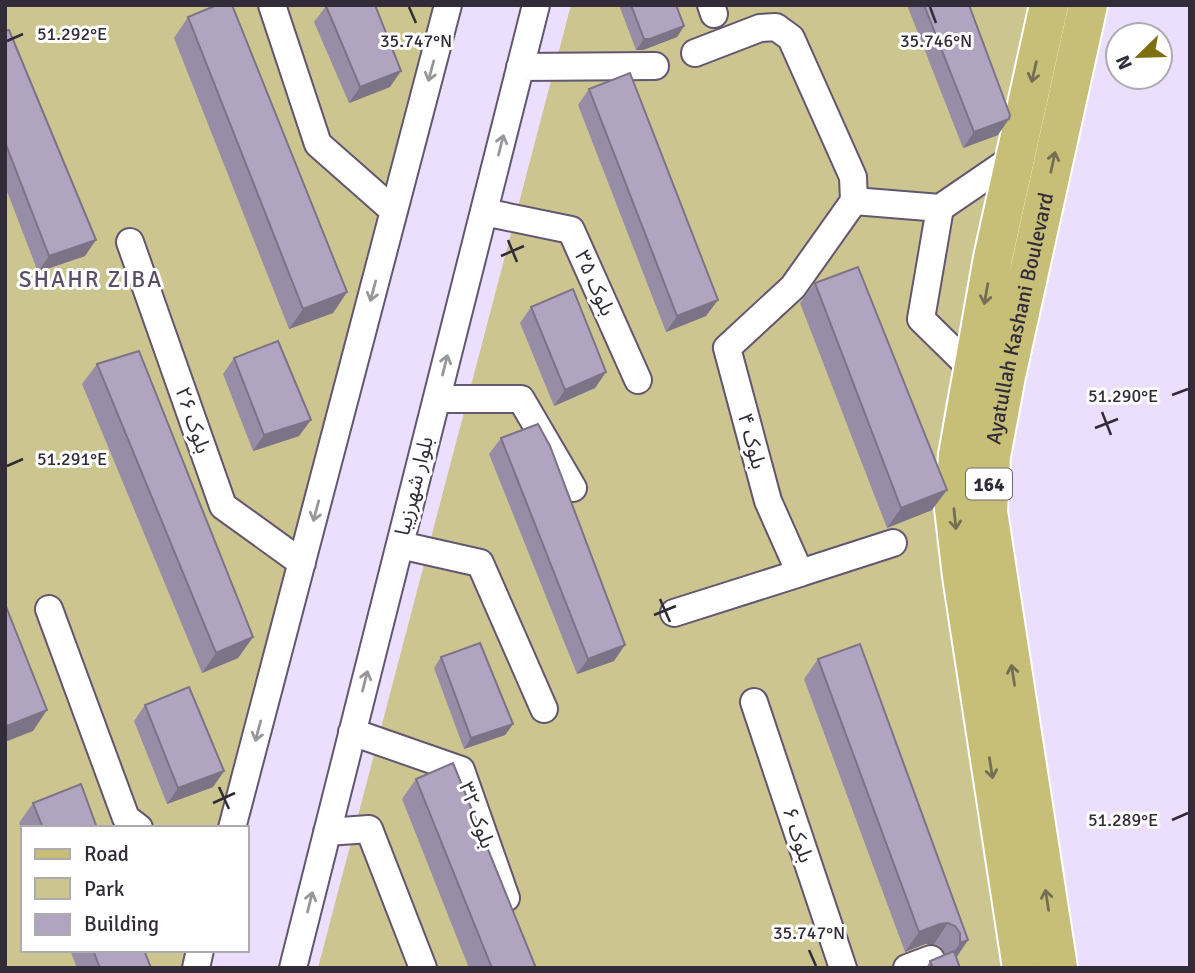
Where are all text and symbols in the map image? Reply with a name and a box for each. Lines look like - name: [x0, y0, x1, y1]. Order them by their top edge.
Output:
- north arrow: [1104, 21, 1174, 91]
- text: 51.292°E: [37, 23, 107, 45]
- text: 35.747°N: [380, 30, 452, 52]
- text: 35.746°N: [900, 30, 972, 52]
- text: N: [1111, 51, 1138, 73]
- one-way arrow: [424, 59, 437, 82]
- one-way arrow: [1027, 60, 1041, 83]
- one-way arrow: [495, 134, 508, 157]
- one-way arrow: [1047, 152, 1060, 174]
- street label: Ayatullah Kashani Boulevard: [980, 190, 1059, 446]
- street label: بلوک ۳۵: [569, 246, 621, 320]
- district label: SHAHR ZIBA: [19, 265, 163, 294]
- one-way arrow: [366, 279, 379, 302]
- one-way arrow: [979, 282, 993, 305]
- one-way arrow: [439, 354, 452, 377]
- street label: بلوک ۲۶: [169, 383, 217, 457]
- text: 51.290°E: [1088, 385, 1158, 407]
- street label: بلوک ۴: [732, 410, 772, 472]
- street label: بلوار شهرزیبا: [389, 434, 439, 538]
- text: 51.291°E: [37, 448, 107, 470]
- road number: 164: [966, 468, 1012, 499]
- one-way arrow: [308, 500, 321, 522]
- one-way arrow: [949, 507, 962, 530]
- one-way arrow: [1006, 664, 1019, 687]
- one-way arrow: [359, 670, 372, 693]
- one-way arrow: [251, 720, 264, 742]
- one-way arrow: [985, 757, 998, 779]
- street label: بلوک ۳۲: [453, 778, 501, 852]
- street label: بلوک ۶: [777, 804, 819, 866]
- text: 51.289°E: [1088, 809, 1158, 831]
- legend: [21, 826, 248, 952]
- text: Road: [84, 841, 129, 867]
- text: Park: [84, 876, 125, 902]
- one-way arrow: [1041, 889, 1054, 912]
- one-way arrow: [304, 891, 317, 913]
- text: Building: [84, 911, 159, 937]
- text: 35.747°N: [773, 922, 845, 944]

